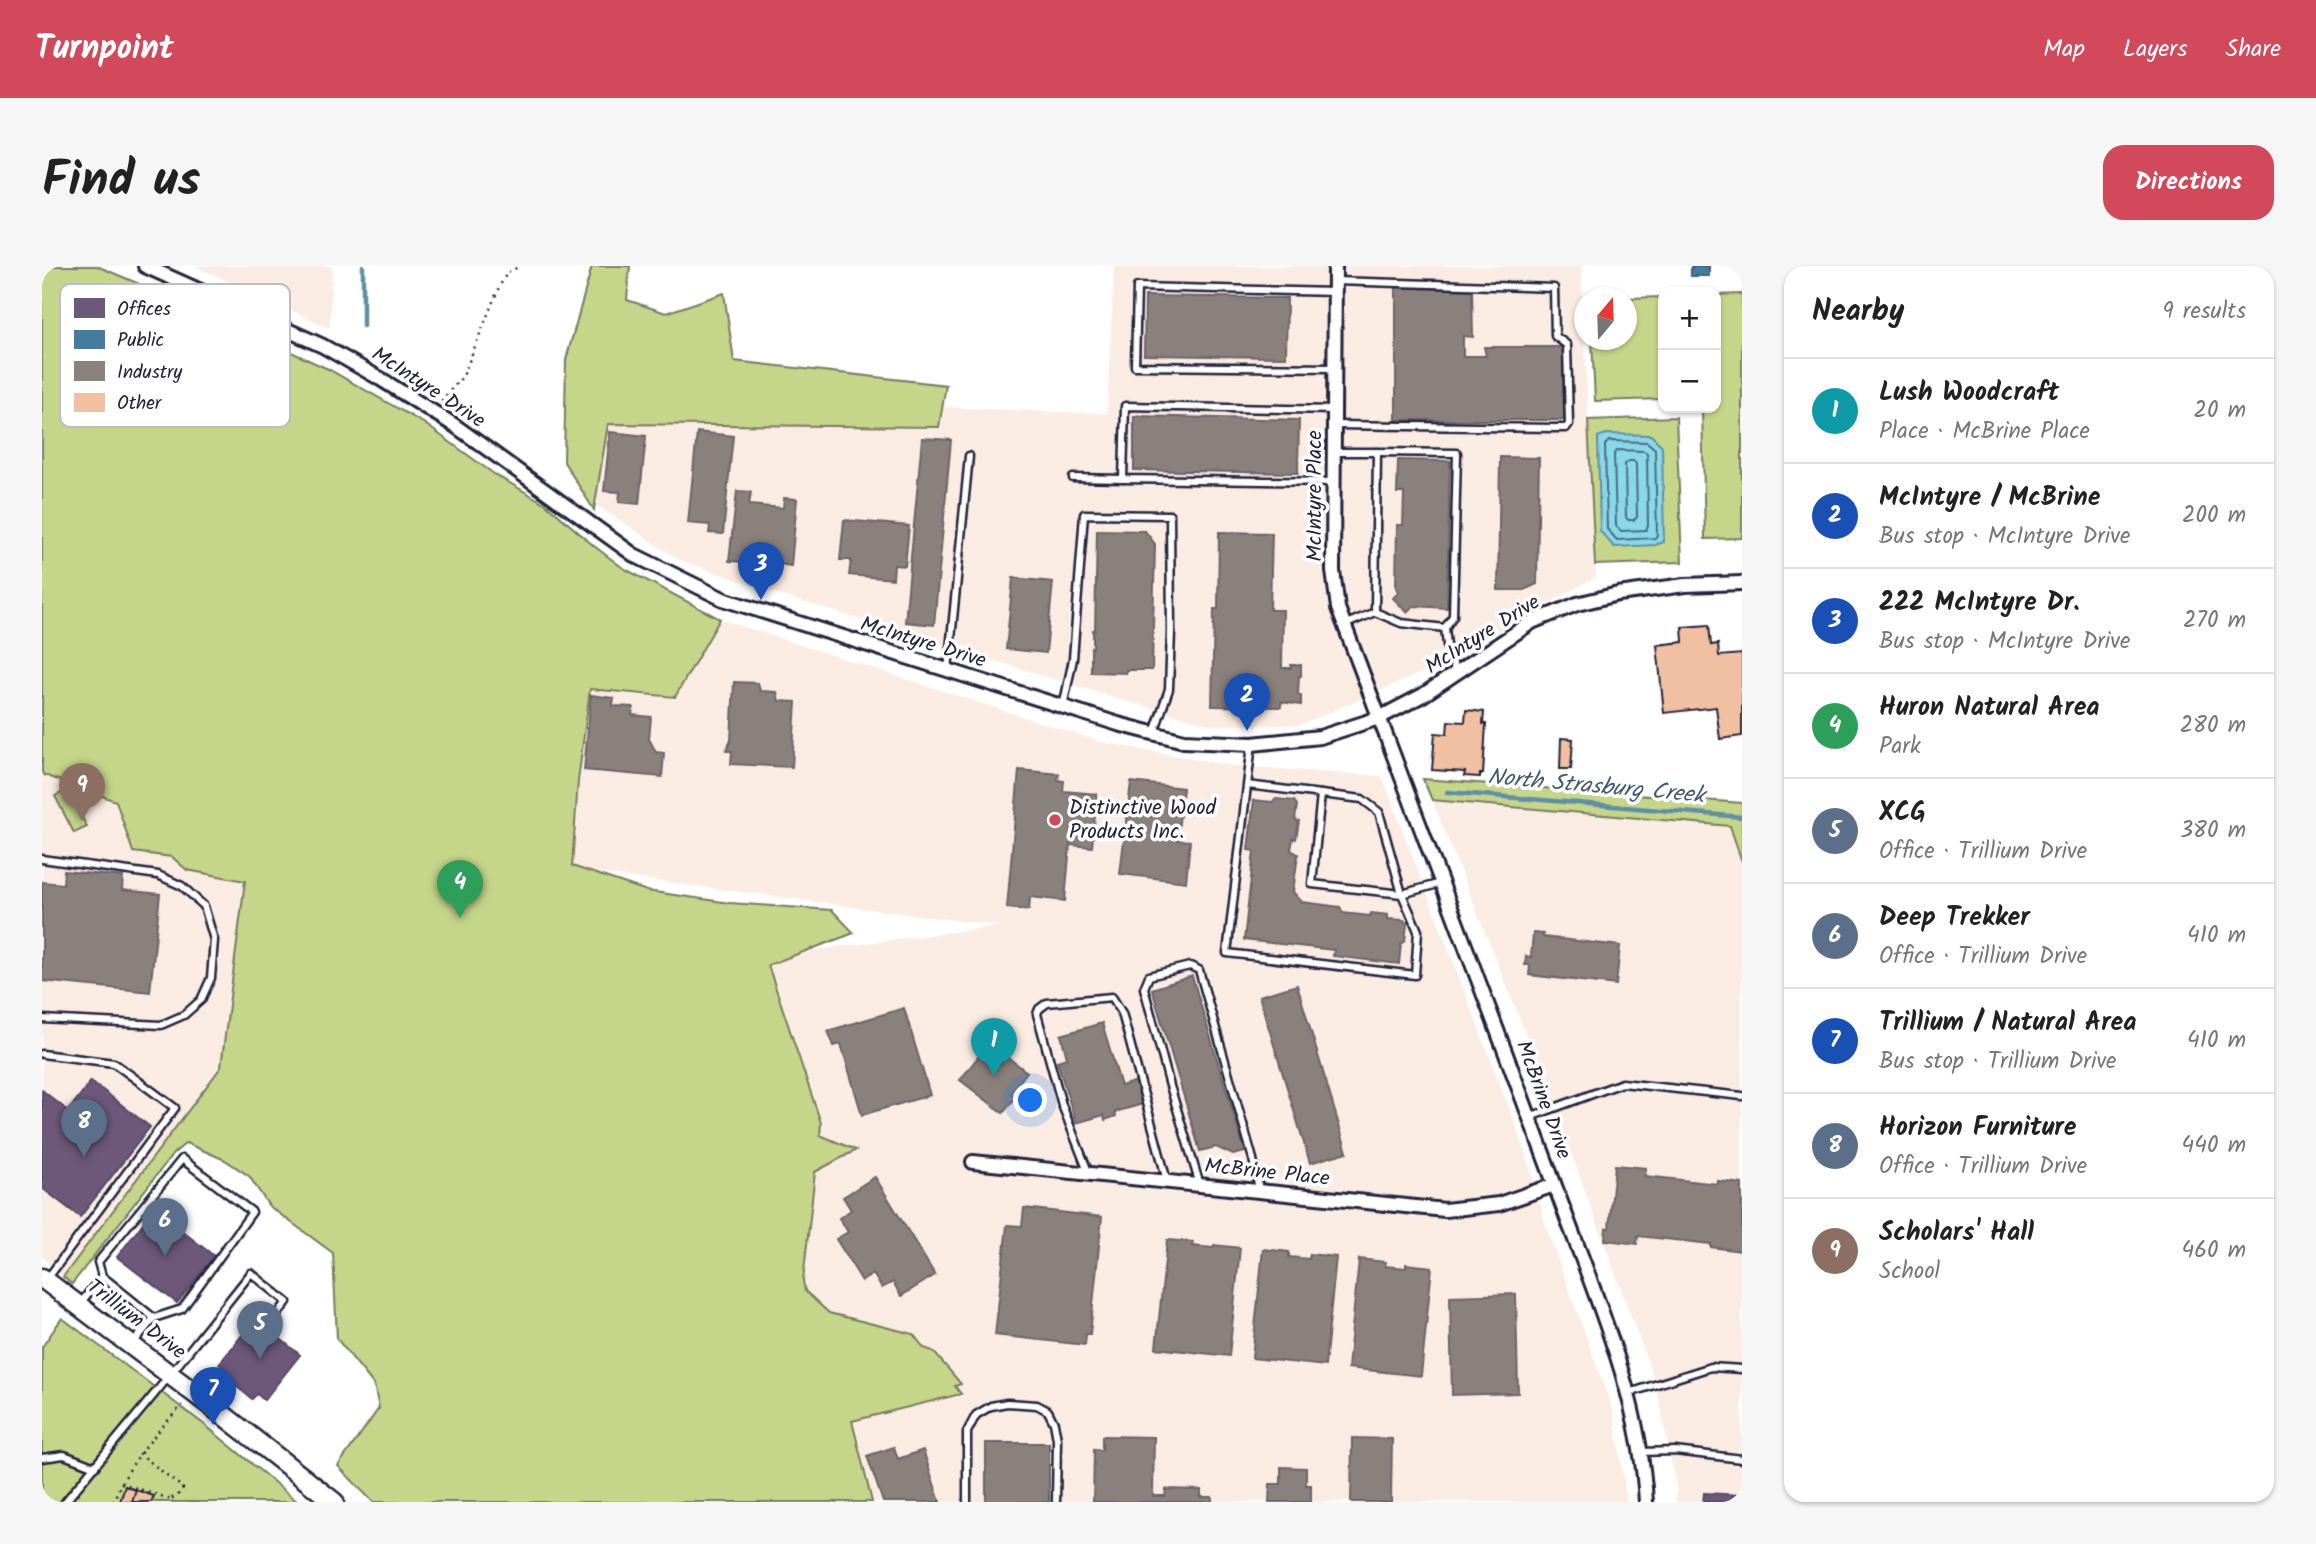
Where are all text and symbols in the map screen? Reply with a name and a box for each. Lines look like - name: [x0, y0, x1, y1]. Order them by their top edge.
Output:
- text: Turnpoint: [35, 23, 174, 76]
- text: Map: [2043, 30, 2085, 69]
- text: Layers: [2123, 30, 2187, 69]
- text: Share: [2225, 30, 2281, 69]
- text: Find us: [42, 143, 200, 221]
- button: Directions: [2103, 145, 2274, 220]
- legend: [60, 284, 290, 427]
- north arrow: [1574, 287, 1637, 350]
- map controls: [1658, 287, 1721, 413]
- button: +: [1658, 287, 1721, 350]
- text: Nearby: [1812, 288, 1904, 336]
- text: 9 results: [2162, 294, 2246, 330]
- text: Offices: [117, 295, 171, 325]
- text: Public: [117, 326, 164, 356]
- street label: McIntyre Drive: [364, 339, 492, 438]
- button: −: [1658, 350, 1721, 413]
- text: Industry: [117, 358, 183, 388]
- text: Lush Woodcraft: [1879, 372, 2059, 414]
- text: Other: [117, 389, 163, 419]
- text: 1: [1832, 393, 1838, 429]
- text: 20 m: [2194, 393, 2246, 429]
- text: Place · McBrine Place: [1879, 414, 2090, 450]
- street label: McIntyre Place: [1299, 430, 1332, 562]
- text: McIntyre / McBrine: [1879, 477, 2100, 519]
- text: 2: [1828, 498, 1842, 534]
- text: 200 m: [2182, 498, 2246, 534]
- text: Bus stop · McIntyre Drive: [1879, 519, 2130, 555]
- pin: 3: [738, 542, 784, 600]
- text: 222 McIntyre Dr.: [1879, 582, 2080, 624]
- street label: McIntyre Drive: [1419, 586, 1547, 683]
- text: 3: [1829, 603, 1841, 639]
- text: 270 m: [2183, 603, 2246, 639]
- street label: McIntyre Drive: [856, 608, 991, 678]
- text: Bus stop · McIntyre Drive: [1879, 624, 2130, 660]
- pin: 2: [1224, 673, 1270, 731]
- text: Huron Natural Area: [1879, 687, 2100, 729]
- text: 4: [1829, 708, 1841, 744]
- text: 280 m: [2180, 708, 2246, 744]
- text: Park: [1879, 729, 1921, 765]
- water label: North Strasburg Creek: [1486, 760, 1709, 815]
- pin: 9: [59, 763, 105, 821]
- place label: Distinctive Wood Products Inc.: [1069, 792, 1216, 849]
- text: XCG: [1879, 792, 1926, 834]
- marker: Distinctive Wood Products Inc.: [1047, 812, 1063, 828]
- text: 5: [1829, 813, 1841, 849]
- text: 380 m: [2180, 813, 2246, 849]
- text: Office · Trillium Drive: [1879, 834, 2087, 870]
- pin: 4: [437, 860, 483, 918]
- text: Deep Trekker: [1879, 897, 2030, 939]
- text: 6: [1829, 918, 1841, 954]
- text: 410 m: [2187, 918, 2246, 954]
- text: Office · Trillium Drive: [1879, 939, 2087, 975]
- text: Trillium / Natural Area: [1879, 1002, 2137, 1044]
- pin: 1: [971, 1018, 1017, 1076]
- text: 7: [1830, 1023, 1840, 1059]
- text: 410 m: [2187, 1023, 2246, 1059]
- street label: McBrine Drive: [1506, 1036, 1580, 1164]
- text: Bus stop · Trillium Drive: [1879, 1044, 2116, 1080]
- your location: [1013, 1083, 1047, 1117]
- pin: 8: [61, 1099, 107, 1157]
- text: Horizon Furniture: [1879, 1107, 2076, 1149]
- text: 8: [1828, 1128, 1842, 1164]
- text: 440 m: [2182, 1128, 2246, 1164]
- text: Office · Trillium Drive: [1879, 1149, 2087, 1185]
- street label: McBrine Place: [1203, 1150, 1332, 1196]
- pin: 6: [142, 1198, 188, 1256]
- text: Scholars' Hall: [1879, 1212, 2034, 1254]
- text: 9: [1829, 1233, 1841, 1269]
- text: 460 m: [2182, 1233, 2246, 1269]
- text: School: [1879, 1254, 1940, 1290]
- street label: Trillium Drive: [79, 1271, 193, 1369]
- pin: 5: [237, 1301, 283, 1359]
- pin: 7: [190, 1367, 236, 1425]

